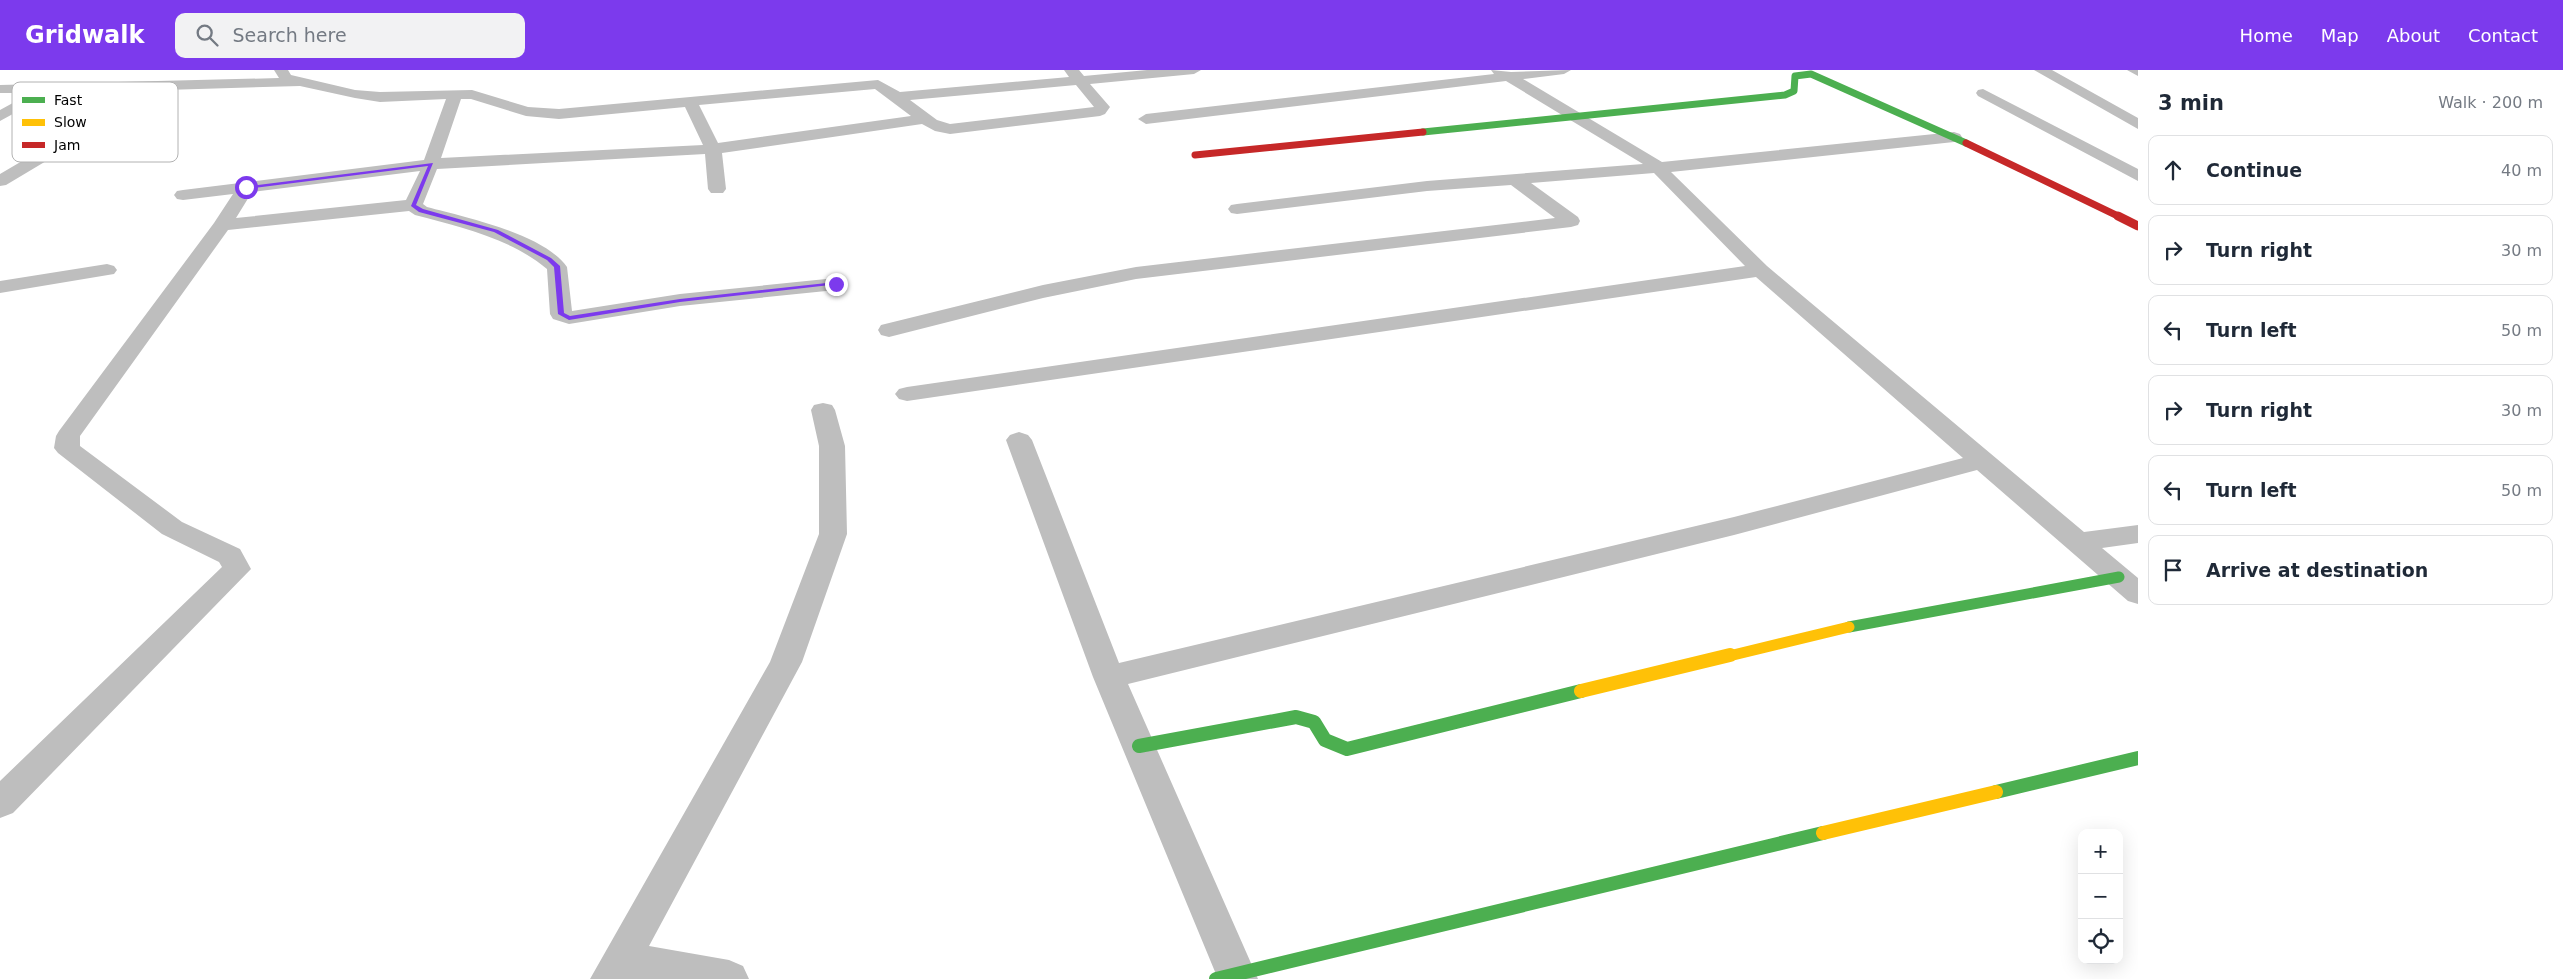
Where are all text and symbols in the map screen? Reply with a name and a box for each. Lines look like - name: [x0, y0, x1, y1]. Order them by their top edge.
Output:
- search box: [175, 13, 525, 58]
- text: Gridwalk: [25, 21, 145, 49]
- icon: search: [193, 21, 221, 49]
- text: Search here: [233, 24, 347, 46]
- text: Home: [2240, 25, 2293, 46]
- text: Map: [2321, 25, 2359, 46]
- text: About: [2387, 25, 2440, 46]
- text: Contact: [2468, 25, 2538, 46]
- legend: [12, 82, 178, 162]
- text: 3 min: [2158, 91, 2224, 115]
- text: Fast: [54, 92, 83, 108]
- text: Walk · 200 m: [2438, 93, 2543, 112]
- text: Slow: [54, 114, 87, 130]
- text: Jam: [53, 137, 80, 153]
- icon: ahead: [2159, 156, 2187, 184]
- text: Continue: [2206, 159, 2302, 181]
- text: 40 m: [2501, 161, 2542, 180]
- route start: [235, 176, 258, 199]
- icon: right: [2159, 236, 2187, 264]
- text: Turn right: [2206, 239, 2312, 261]
- text: 30 m: [2501, 241, 2542, 260]
- route end: [825, 273, 848, 296]
- icon: left: [2159, 316, 2187, 344]
- text: Turn left: [2206, 319, 2297, 341]
- text: 50 m: [2501, 321, 2542, 340]
- icon: right: [2159, 396, 2187, 424]
- text: Turn right: [2206, 399, 2312, 421]
- text: 30 m: [2501, 401, 2542, 420]
- icon: left: [2159, 476, 2187, 504]
- text: Turn left: [2206, 479, 2297, 501]
- text: 50 m: [2501, 481, 2542, 500]
- icon: arrive: [2159, 556, 2187, 584]
- text: Arrive at destination: [2206, 559, 2428, 581]
- map controls: [2078, 829, 2123, 964]
- button: +: [2078, 829, 2123, 874]
- button: −: [2078, 874, 2123, 919]
- button: locate: [2078, 919, 2123, 964]

